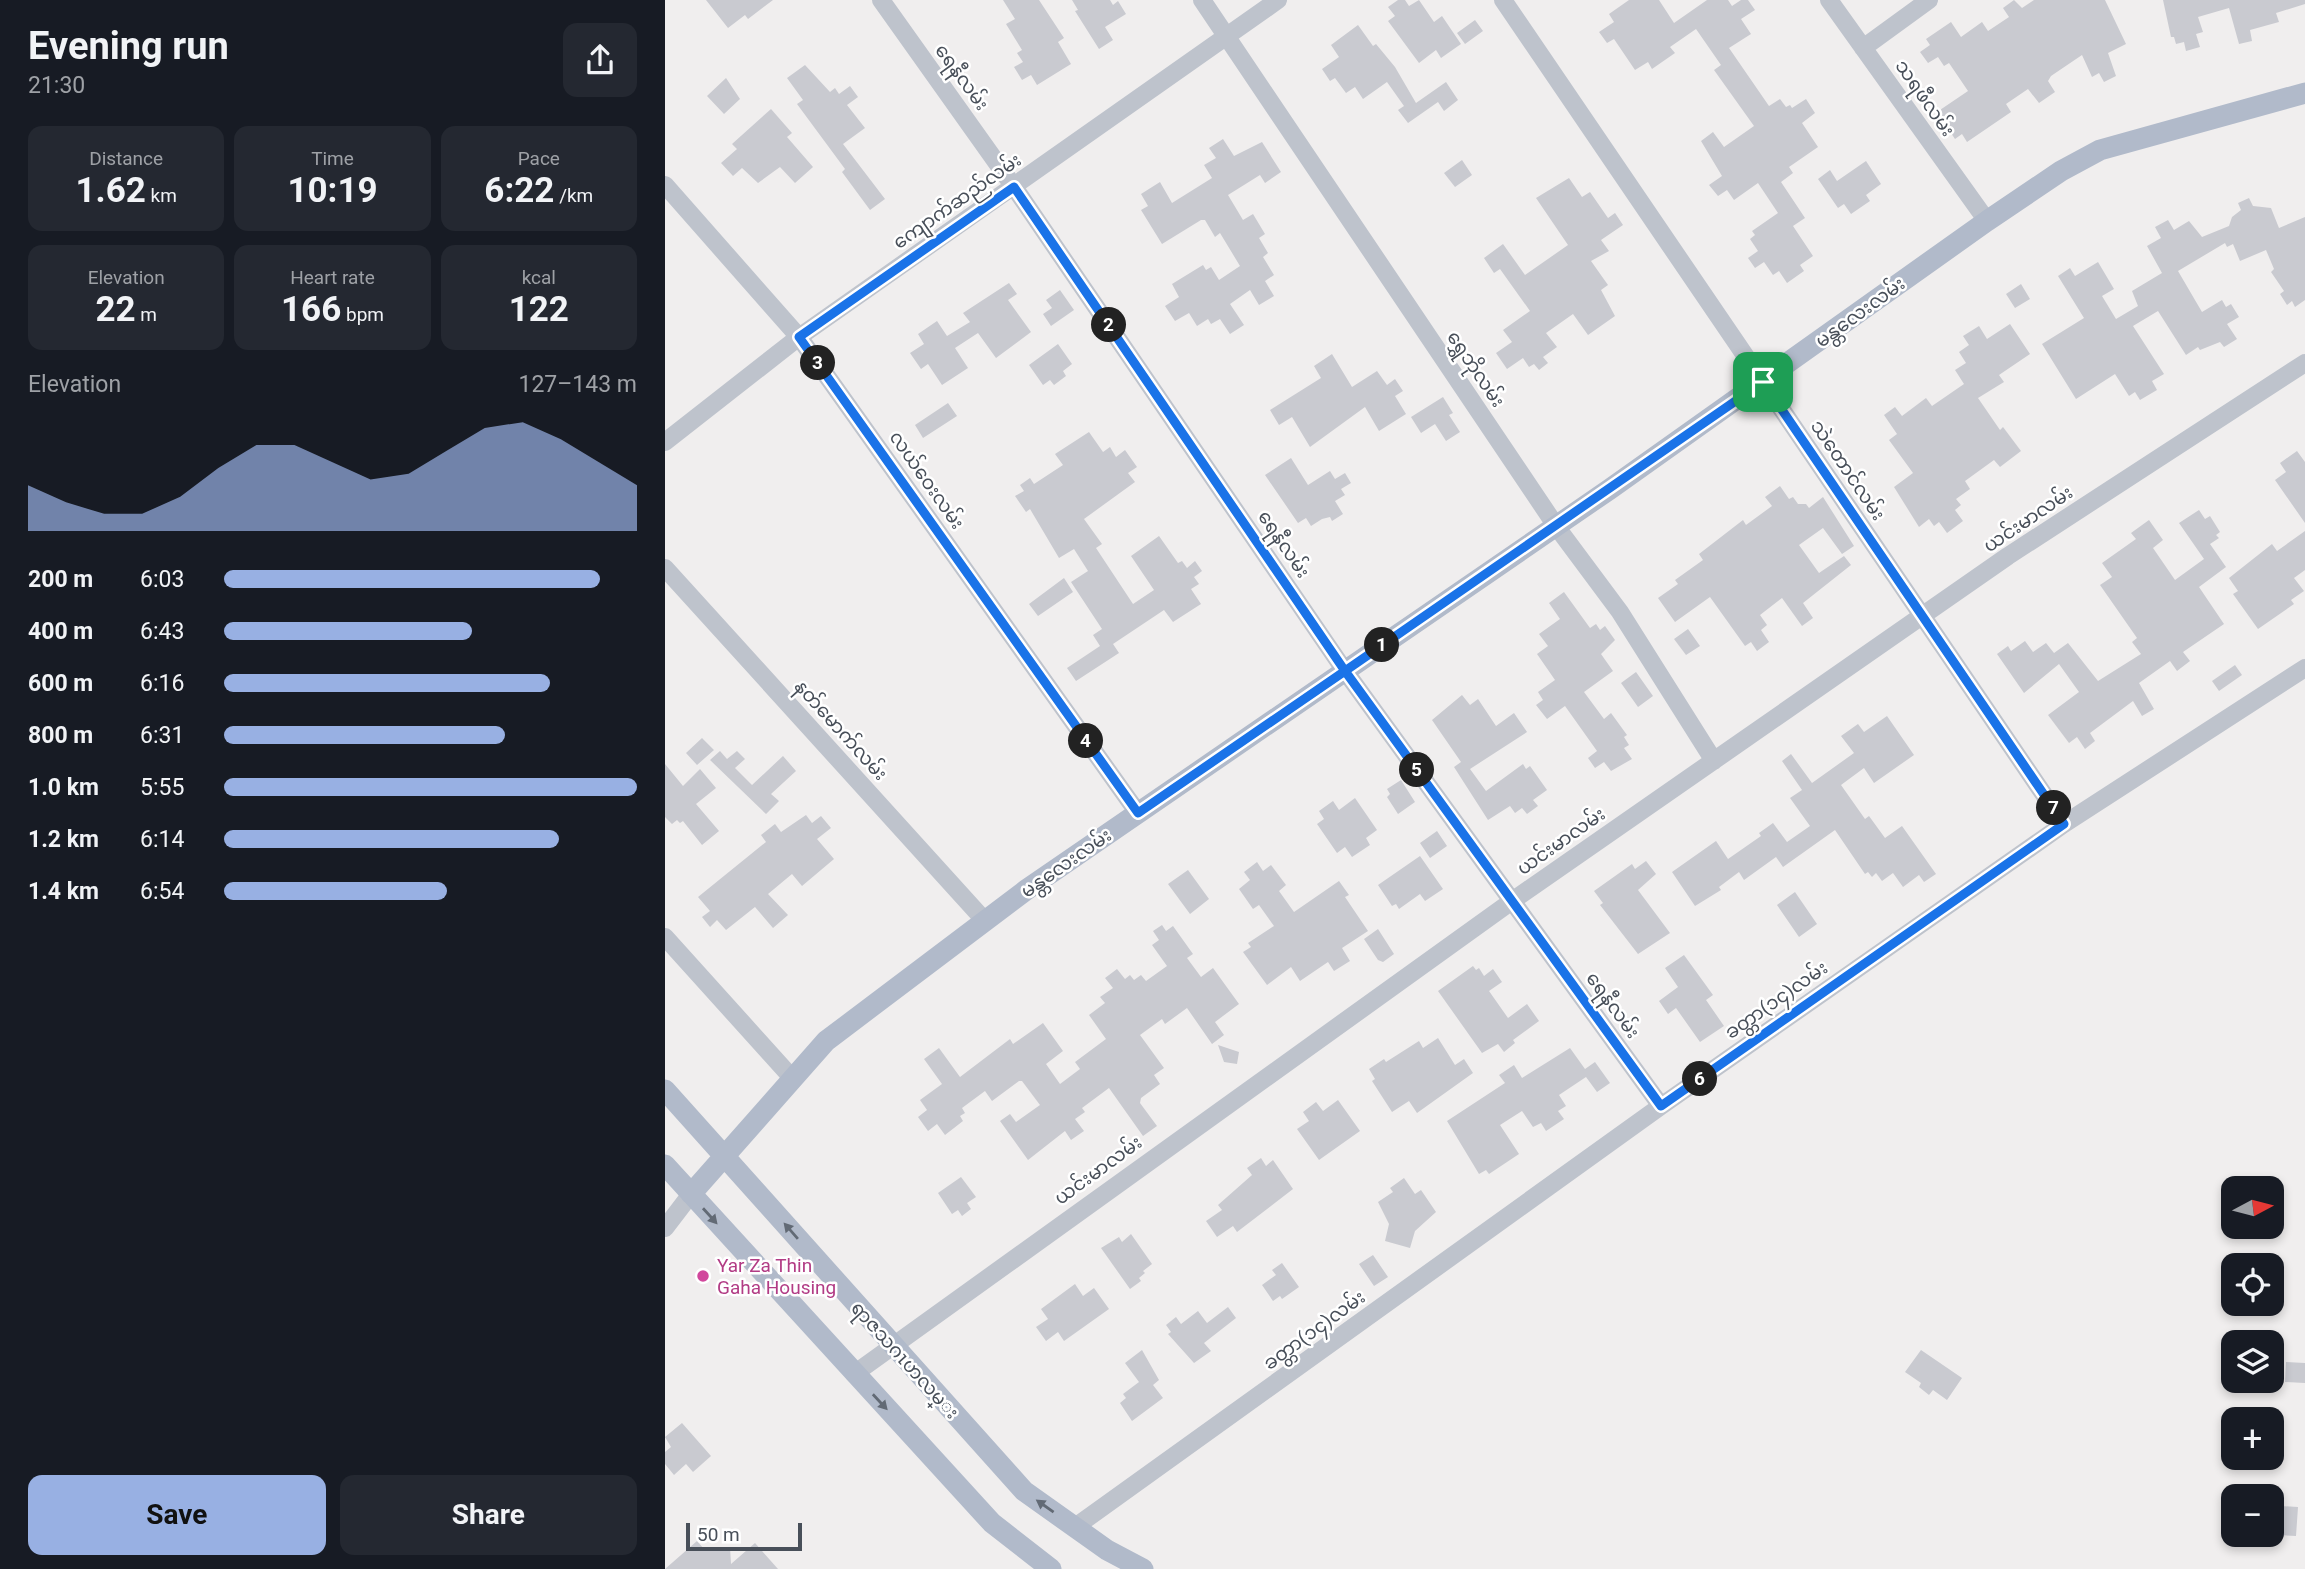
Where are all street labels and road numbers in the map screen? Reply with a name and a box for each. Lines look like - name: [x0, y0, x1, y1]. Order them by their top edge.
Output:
- street label: ရေနီလမ်း: [927, 38, 996, 117]
- street label: သရဖီလမ်း: [1887, 54, 1962, 143]
- street label: ကျောက်ဆည်လမ်း: [887, 146, 1028, 257]
- street label: မန္တလေးလမ်း: [1809, 269, 1912, 355]
- street label: ရွှေဘိုလမ်း: [1438, 325, 1512, 414]
- street label: သဲတောင်လမ်း: [1806, 414, 1893, 525]
- street label: လယ်ဝေးလမ်း: [885, 425, 972, 534]
- street label: ယင်းမာလမ်း: [1977, 478, 2077, 557]
- street label: ရေနီလမ်း: [1250, 504, 1317, 584]
- street label: နတ်မောက်လမ်း: [787, 673, 894, 788]
- street label: ယင်းမာလမ်း: [1511, 800, 1610, 880]
- street label: မန္တလေးလမ်း: [1015, 821, 1118, 906]
- street label: ခတ္တာ(၁၄)လမ်း: [1718, 954, 1834, 1047]
- street label: ရေနီလမ်း: [1578, 966, 1647, 1045]
- street label: ယင်းမာလမ်း: [1048, 1128, 1146, 1209]
- street label: ခတ္တာ(၁၄)လမ်း: [1257, 1283, 1372, 1378]
- street label: ရာဇသဂၤဟလမ္း: [843, 1297, 964, 1426]

